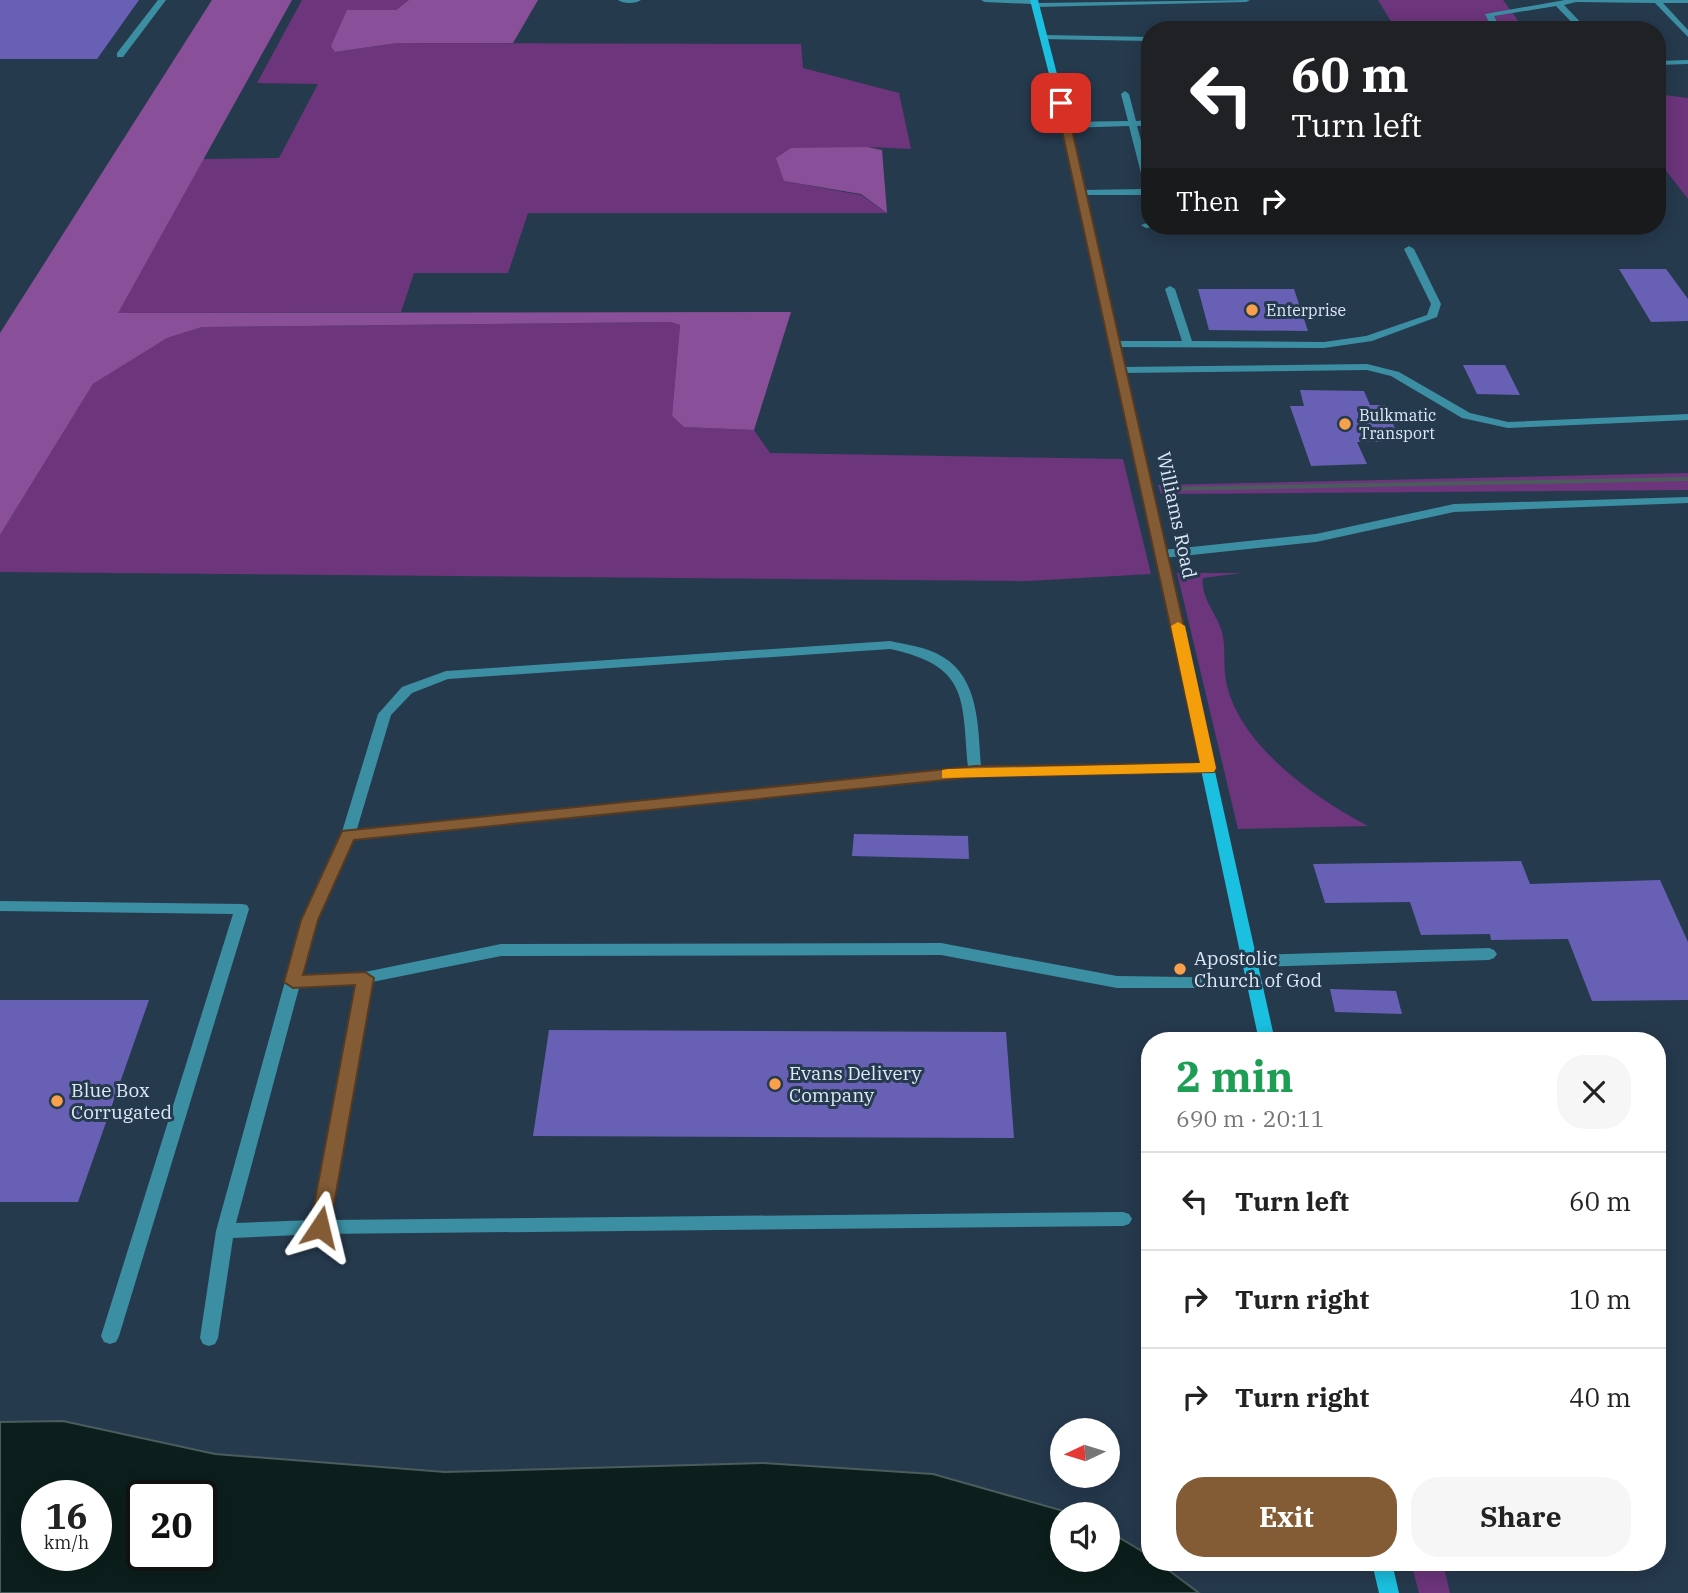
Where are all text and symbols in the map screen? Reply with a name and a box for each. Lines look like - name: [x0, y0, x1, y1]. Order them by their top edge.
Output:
- text: 60 m: [1291, 42, 1409, 105]
- icon: left: [1176, 49, 1267, 140]
- pin: [1031, 73, 1091, 133]
- icon: arrive: [1042, 84, 1080, 122]
- text: Turn left: [1291, 104, 1422, 146]
- icon: right: [1254, 182, 1292, 220]
- text: Then: [1176, 184, 1240, 218]
- place label: Enterprise: [1266, 300, 1346, 320]
- marker: Enterprise: [1244, 302, 1260, 318]
- place label: Bulkmatic Transport: [1359, 405, 1436, 443]
- marker: Bulkmatic Transport: [1337, 416, 1353, 432]
- street label: Williams Road: [1152, 449, 1202, 581]
- place label: Apostolic Church of God: [1194, 946, 1322, 992]
- marker: Apostolic Church of God: [1172, 961, 1188, 977]
- text: 2 min: [1176, 1049, 1294, 1104]
- button: close: [1557, 1055, 1631, 1129]
- place label: Evans Delivery Company: [789, 1061, 923, 1107]
- marker: Evans Delivery Company: [767, 1076, 783, 1092]
- place label: Blue Box Corrugated: [71, 1078, 172, 1124]
- marker: Blue Box Corrugated: [49, 1093, 65, 1109]
- text: 690 m · 20:11: [1176, 1103, 1325, 1133]
- icon: left: [1176, 1182, 1214, 1220]
- text: Turn left: [1235, 1184, 1349, 1218]
- text: 60 m: [1569, 1184, 1631, 1218]
- position arrow: [283, 1190, 357, 1264]
- icon: right: [1176, 1280, 1214, 1318]
- text: Turn right: [1235, 1282, 1369, 1316]
- text: 10 m: [1569, 1282, 1631, 1316]
- icon: right: [1176, 1378, 1214, 1416]
- text: Turn right: [1235, 1380, 1369, 1414]
- text: 40 m: [1569, 1380, 1631, 1414]
- north arrow: [1050, 1418, 1120, 1488]
- map controls: [1050, 1418, 1120, 1572]
- button: Exit: [1176, 1477, 1397, 1557]
- button: Share: [1411, 1477, 1631, 1557]
- speed limit sign: 20: [126, 1480, 217, 1571]
- text: 16: [45, 1493, 88, 1539]
- button: sound: [1050, 1502, 1120, 1572]
- text: km/h: [44, 1531, 89, 1554]

